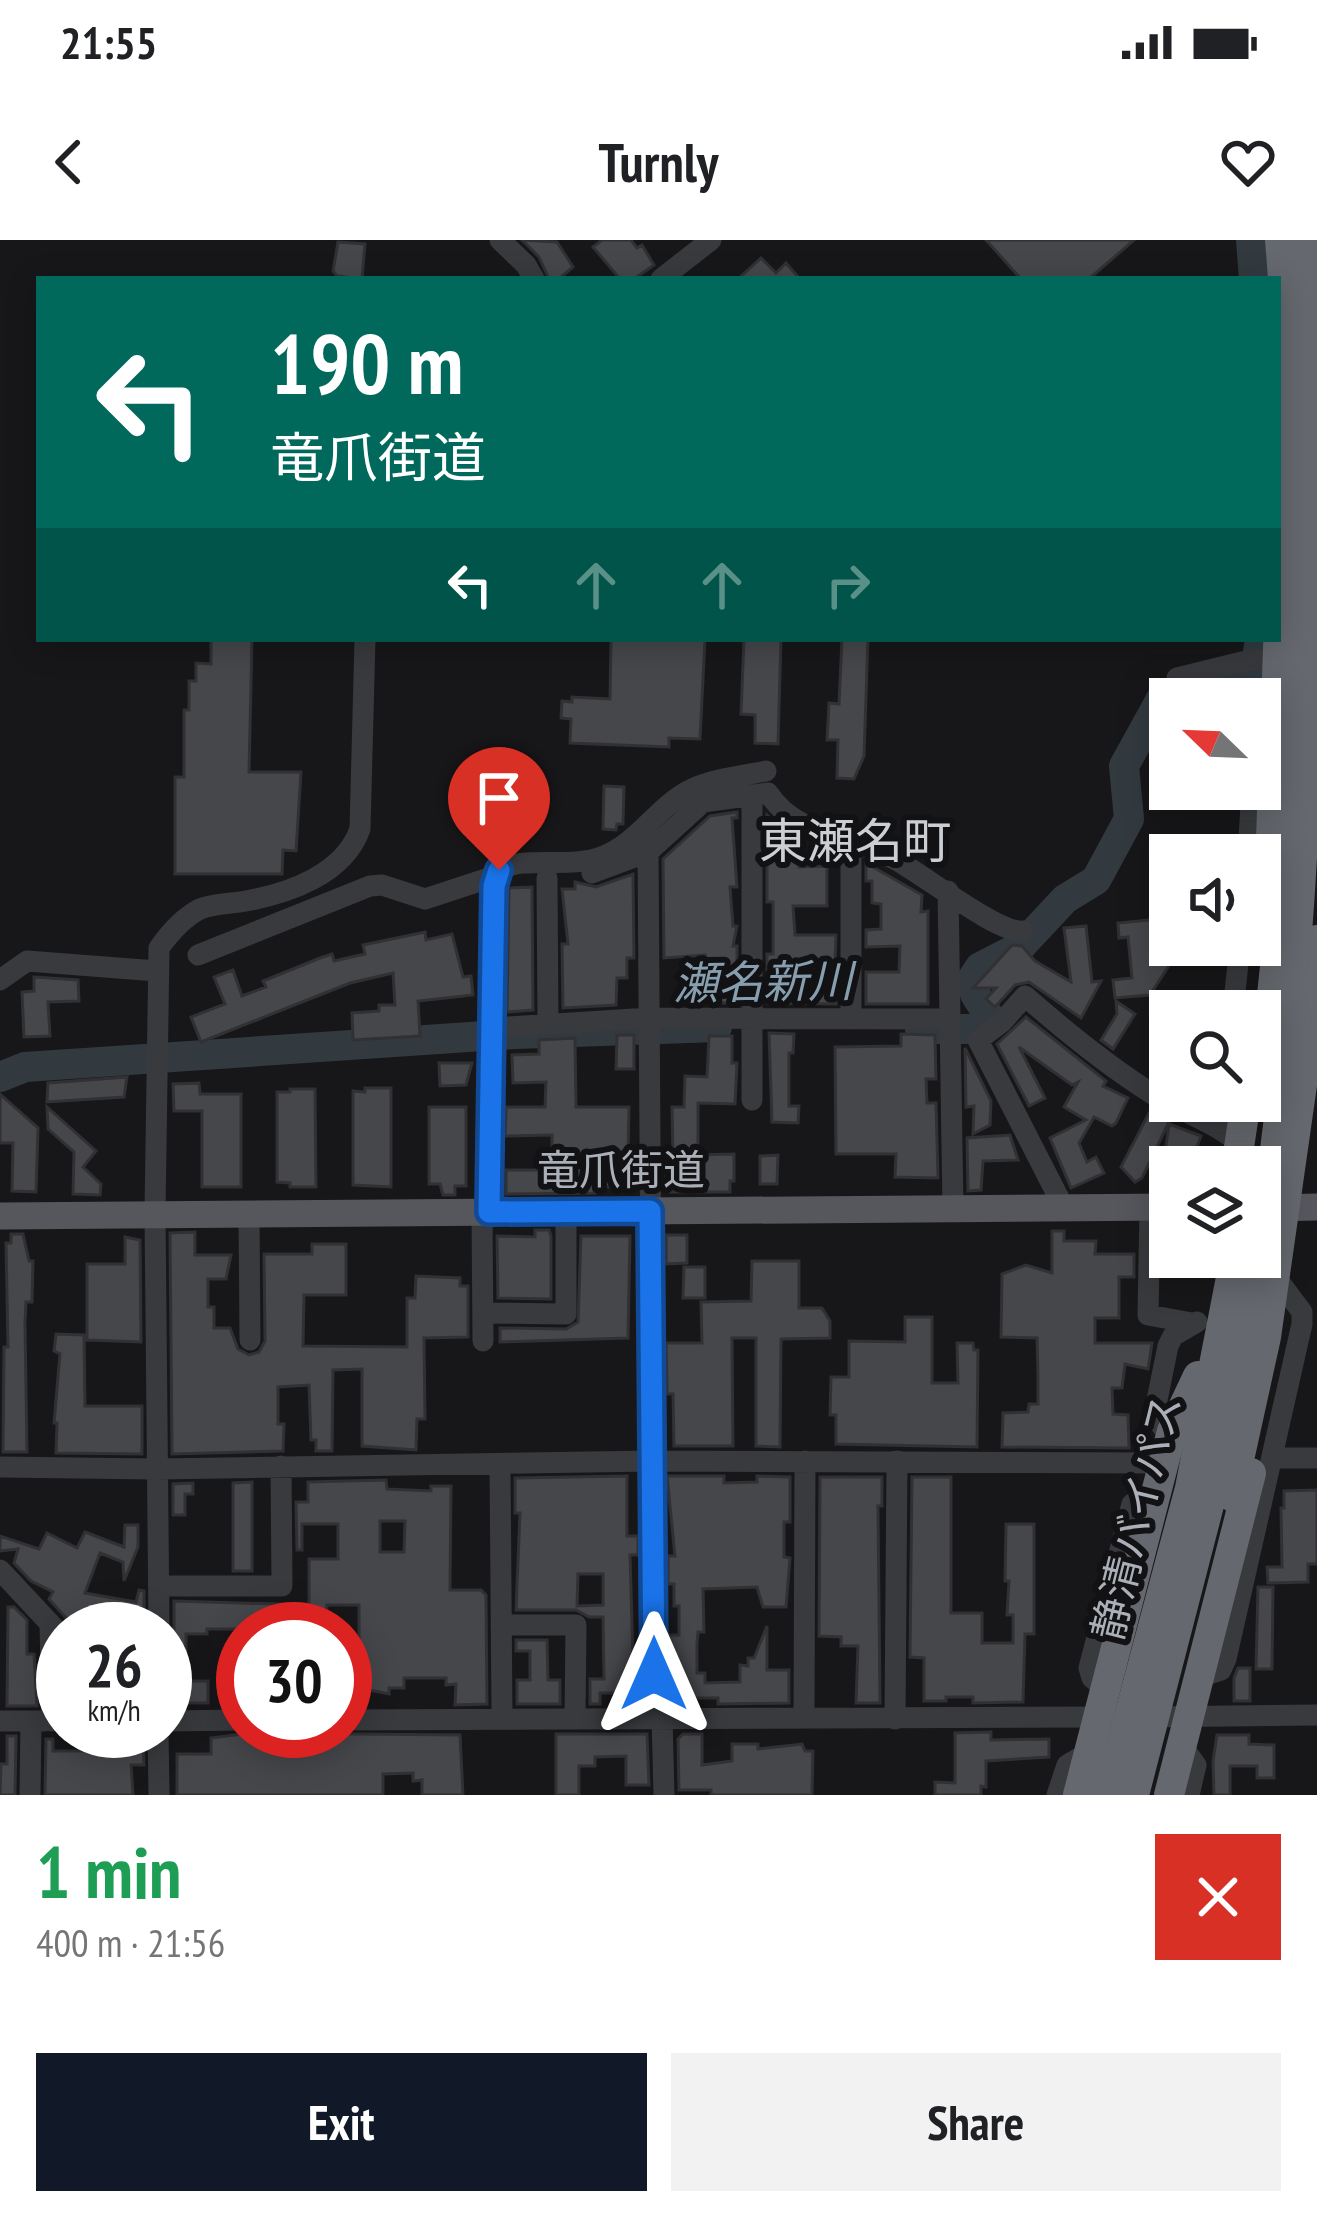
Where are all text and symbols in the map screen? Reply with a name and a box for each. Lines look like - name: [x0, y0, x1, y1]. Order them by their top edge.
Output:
- text: 21:55: [60, 13, 157, 71]
- text: Turnly: [599, 127, 718, 197]
- icon: back: [36, 129, 102, 195]
- icon: heart: [1215, 129, 1281, 195]
- text: 190 m: [270, 308, 463, 417]
- icon: left: [72, 324, 228, 480]
- text: 竜爪街道: [270, 422, 486, 492]
- icon: left: [437, 552, 503, 618]
- icon: ahead: [563, 552, 629, 618]
- icon: ahead: [689, 552, 755, 618]
- icon: right: [815, 552, 881, 618]
- north arrow: [1149, 678, 1281, 810]
- map controls: [1149, 678, 1281, 1278]
- pin: [448, 747, 550, 870]
- icon: arrive: [466, 765, 532, 831]
- district label: 東瀬名町: [759, 809, 951, 871]
- button: sound: [1149, 834, 1281, 966]
- water label: 瀬名新川: [672, 950, 857, 1012]
- button: search: [1149, 990, 1281, 1122]
- street label: 竜爪街道: [537, 1142, 705, 1197]
- button: layers: [1149, 1146, 1281, 1278]
- street label: 静清バイパス: [1079, 1388, 1193, 1646]
- speed limit sign: 30: [216, 1602, 372, 1758]
- position arrow: [591, 1611, 717, 1737]
- text: 26: [85, 1626, 143, 1704]
- text: km/h: [87, 1690, 141, 1729]
- text: 1 min: [36, 1825, 181, 1918]
- button: close: [1155, 1834, 1281, 1960]
- text: 400 m · 21:56: [36, 1917, 225, 1968]
- button: Exit: [36, 2053, 647, 2191]
- button: Share: [671, 2053, 1281, 2191]

